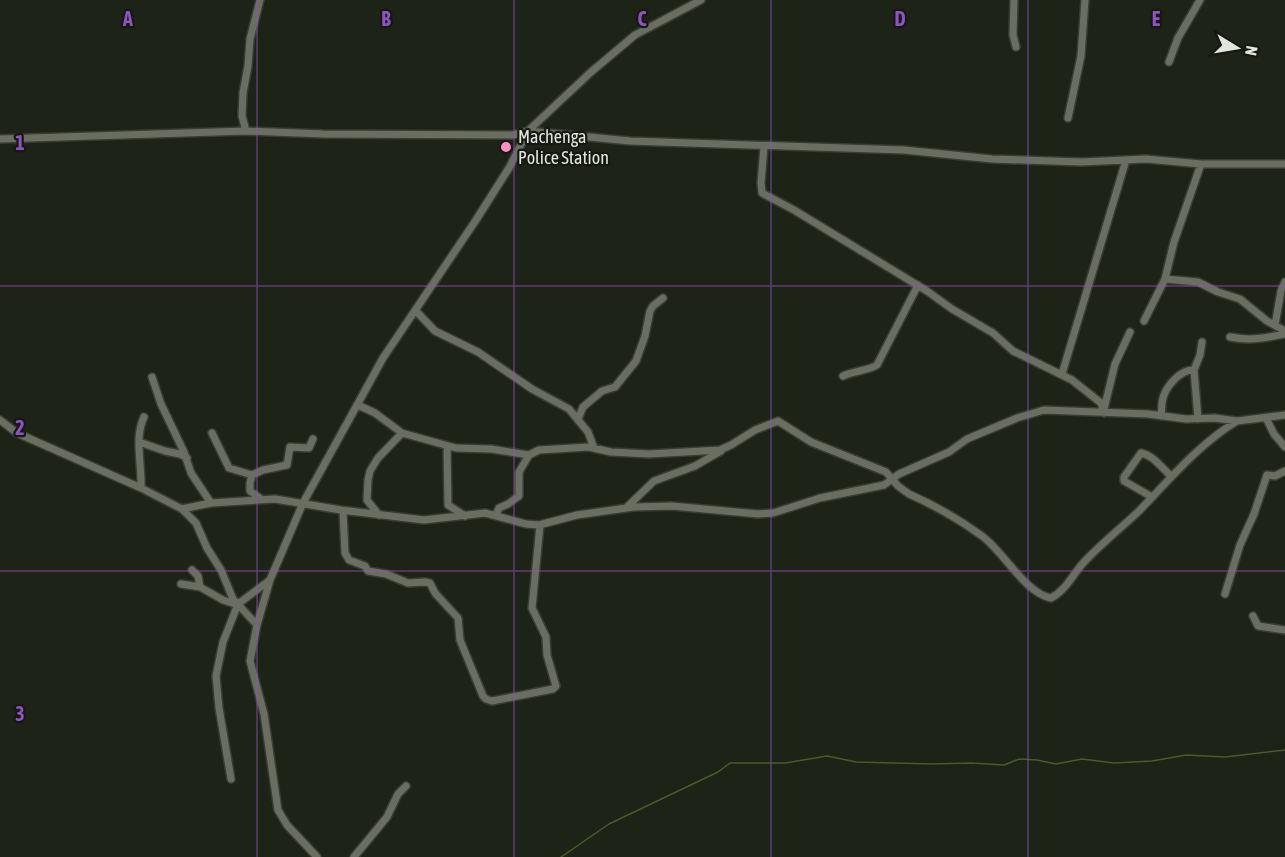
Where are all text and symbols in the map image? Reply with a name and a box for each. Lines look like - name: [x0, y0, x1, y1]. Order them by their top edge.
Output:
- text: A: [122, 7, 133, 30]
- text: B: [381, 7, 391, 30]
- text: C: [638, 7, 647, 30]
- text: D: [894, 7, 906, 30]
- text: E: [1152, 7, 1161, 30]
- north arrow: [1207, 18, 1267, 78]
- text: N: [1242, 45, 1261, 57]
- place label: Machenga Police Station: [518, 126, 609, 168]
- text: 1: [15, 131, 25, 154]
- marker: Machenga Police Station: [499, 140, 513, 154]
- text: 2: [15, 416, 25, 439]
- text: 3: [15, 702, 25, 725]

